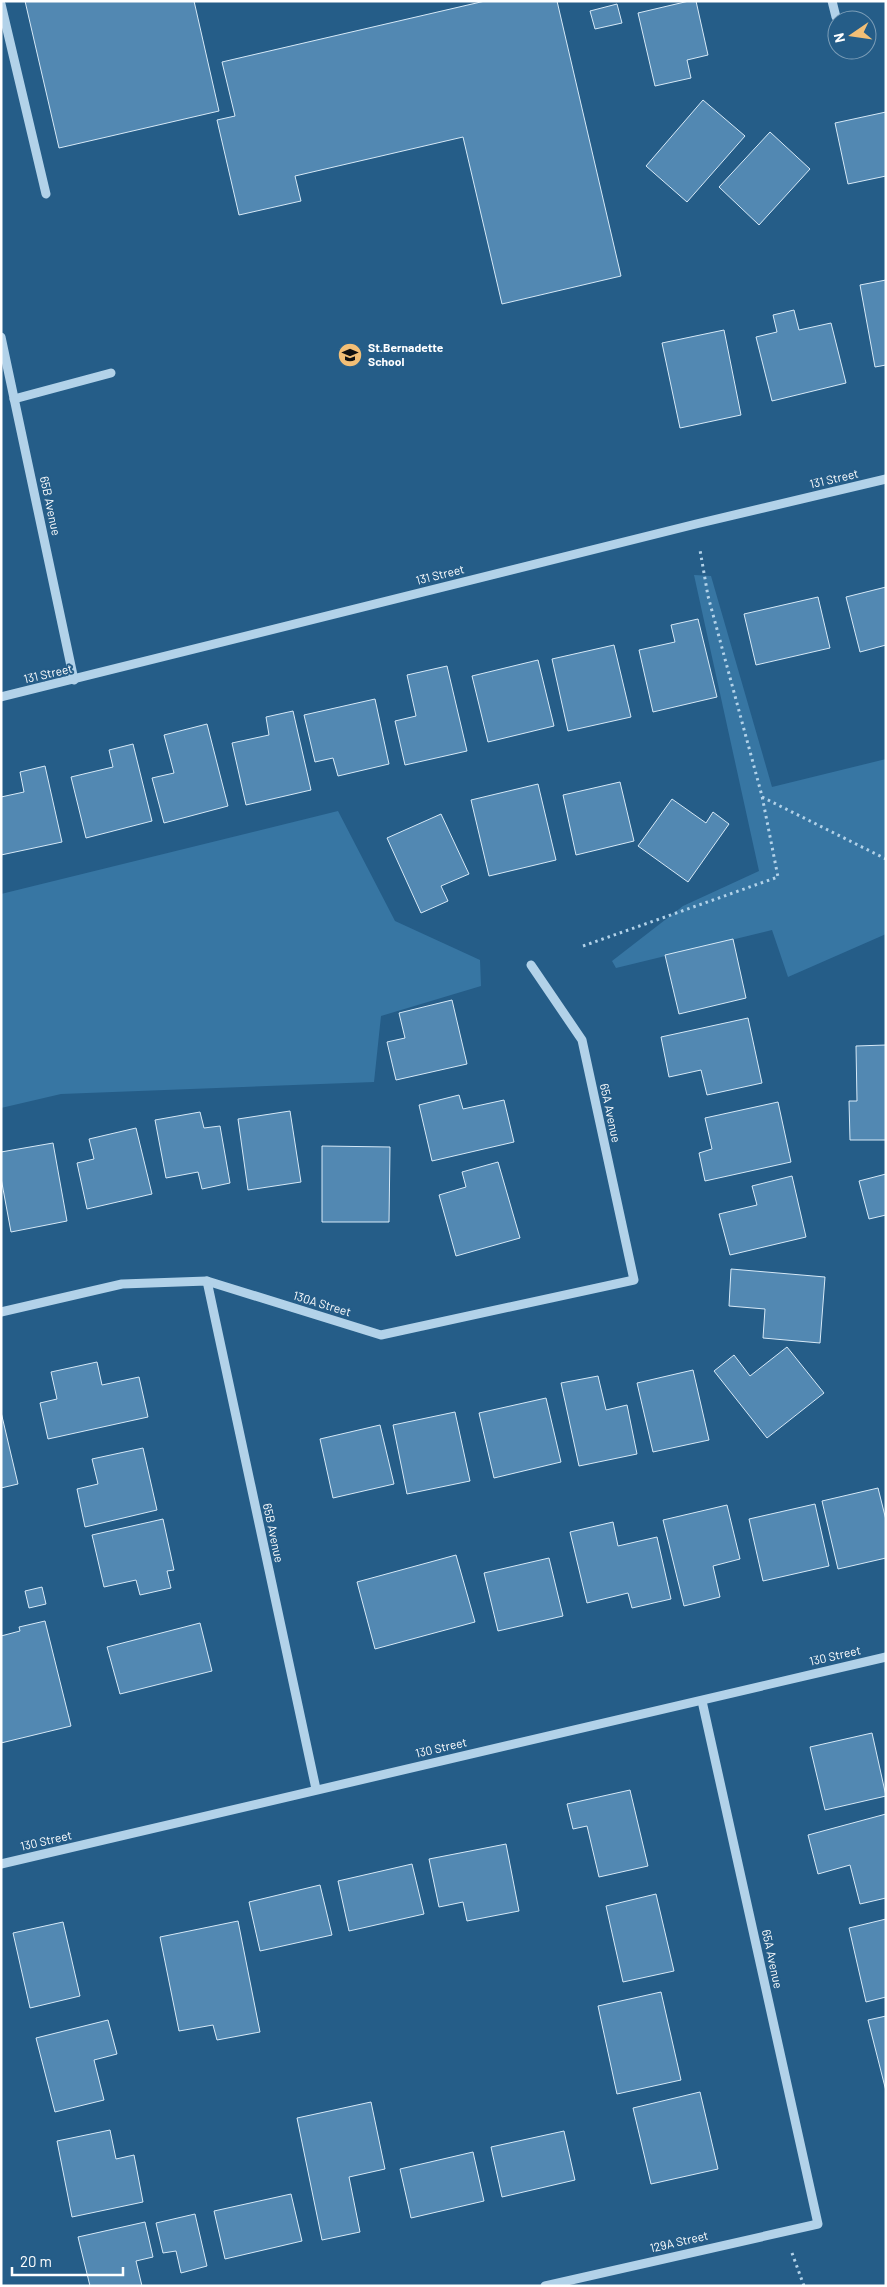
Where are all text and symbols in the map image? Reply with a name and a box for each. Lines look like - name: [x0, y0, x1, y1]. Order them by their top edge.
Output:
- north arrow: [827, 10, 877, 60]
- text: N: [830, 32, 848, 44]
- place label: St.Bernadette School: [368, 340, 444, 368]
- school or university icon: St.Bernadette School: [337, 342, 363, 368]
- street label: 131 Street: [808, 466, 860, 490]
- street label: 65B Avenue: [38, 475, 64, 537]
- street label: 131 Street: [414, 561, 466, 587]
- street label: 131 Street: [22, 661, 74, 685]
- street label: 65A Avenue: [598, 1082, 624, 1144]
- street label: 130A Street: [292, 1288, 353, 1318]
- street label: 65B Avenue: [261, 1502, 287, 1564]
- street label: 130 Street: [808, 1642, 862, 1668]
- street label: 130 Street: [414, 1734, 468, 1760]
- street label: 130 Street: [19, 1827, 73, 1853]
- street label: 65A Avenue: [760, 1928, 786, 1990]
- street label: 129A Street: [648, 2228, 709, 2255]
- scale bar: [12, 2244, 124, 2276]
- text: 20 m: [20, 2252, 52, 2270]

